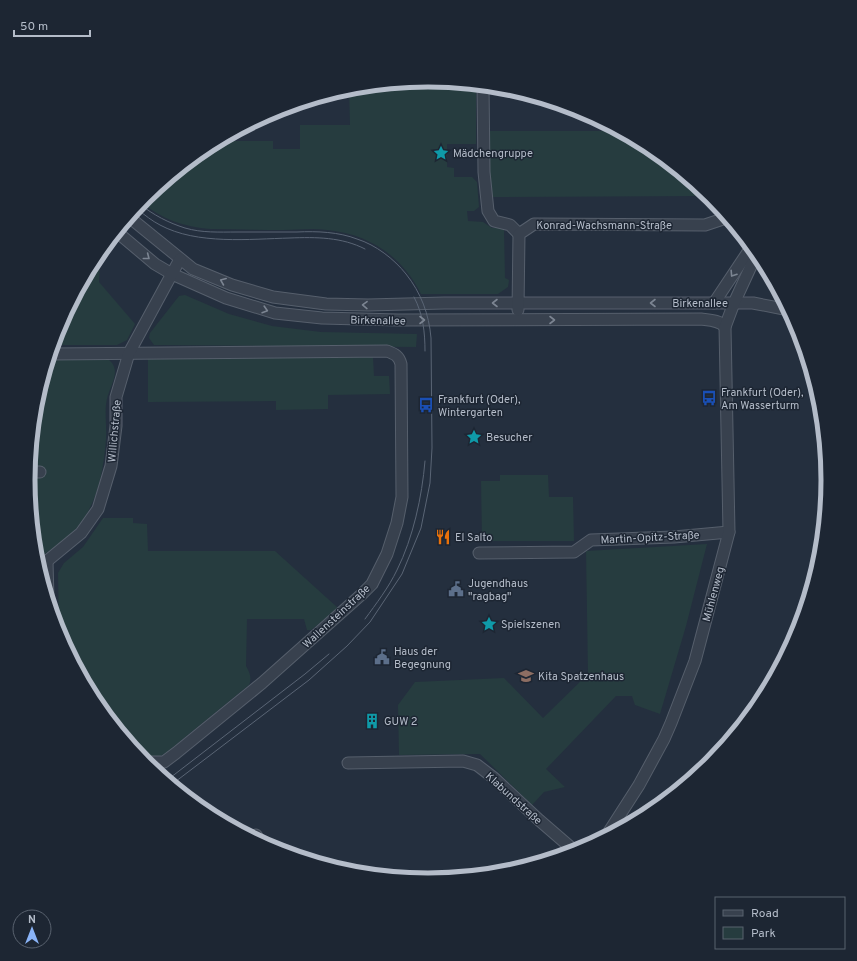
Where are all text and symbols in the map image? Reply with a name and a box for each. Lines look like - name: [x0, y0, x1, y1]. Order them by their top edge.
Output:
- scale bar: [14, 12, 90, 38]
- text: 50 m: [20, 19, 48, 35]
- place icon: Mädchengruppe: [432, 144, 450, 162]
- place label: Mädchengruppe: [453, 147, 533, 161]
- street label: Konrad-Wachsmann-Straße: [536, 219, 672, 233]
- one-way arrow: [142, 252, 149, 259]
- one-way arrow: [730, 270, 738, 277]
- one-way arrow: [219, 278, 227, 286]
- street label: Birkenallee: [672, 297, 728, 311]
- one-way arrow: [492, 299, 498, 307]
- one-way arrow: [650, 299, 656, 307]
- one-way arrow: [362, 301, 368, 309]
- one-way arrow: [261, 305, 268, 314]
- street label: Birkenallee: [350, 314, 406, 328]
- one-way arrow: [419, 316, 425, 324]
- one-way arrow: [549, 316, 555, 324]
- place label: Frankfurt (Oder), Am Wasserturm: [721, 386, 804, 413]
- bus stop icon: Frankfurt (Oder), Am Wasserturm: [700, 389, 718, 407]
- place label: Frankfurt (Oder), Wintergarten: [438, 393, 521, 420]
- bus stop icon: Frankfurt (Oder), Wintergarten: [417, 396, 435, 414]
- street label: Willichstraße: [105, 399, 125, 463]
- place icon: Besucher: [465, 428, 483, 446]
- place label: Besucher: [486, 431, 533, 445]
- restaurant icon: El Salto: [434, 528, 452, 546]
- street label: Martin-Opitz-Straße: [600, 528, 700, 548]
- place label: El Salto: [455, 531, 493, 545]
- street label: Mühlenweg: [700, 565, 728, 623]
- place label: Jugendhaus "ragbag": [468, 577, 528, 604]
- public building icon: Jugendhaus "ragbag": [447, 580, 465, 598]
- street label: Wallensteinstraße: [300, 582, 373, 652]
- place icon: Spielszenen: [480, 615, 498, 633]
- place label: Spielszenen: [501, 618, 561, 632]
- place label: Haus der Begegnung: [394, 645, 451, 672]
- public building icon: Haus der Begegnung: [373, 648, 391, 666]
- school or university icon: Kita Spatzenhaus: [517, 667, 535, 685]
- place label: Kita Spatzenhaus: [538, 670, 624, 684]
- building icon: GUW 2: [363, 712, 381, 730]
- place label: GUW 2: [384, 715, 418, 729]
- street label: Klabundstraße: [482, 770, 545, 828]
- legend: [715, 897, 845, 949]
- text: Road: [751, 906, 779, 922]
- north arrow: [12, 909, 52, 949]
- text: N: [28, 913, 36, 927]
- text: Park: [751, 926, 776, 942]

